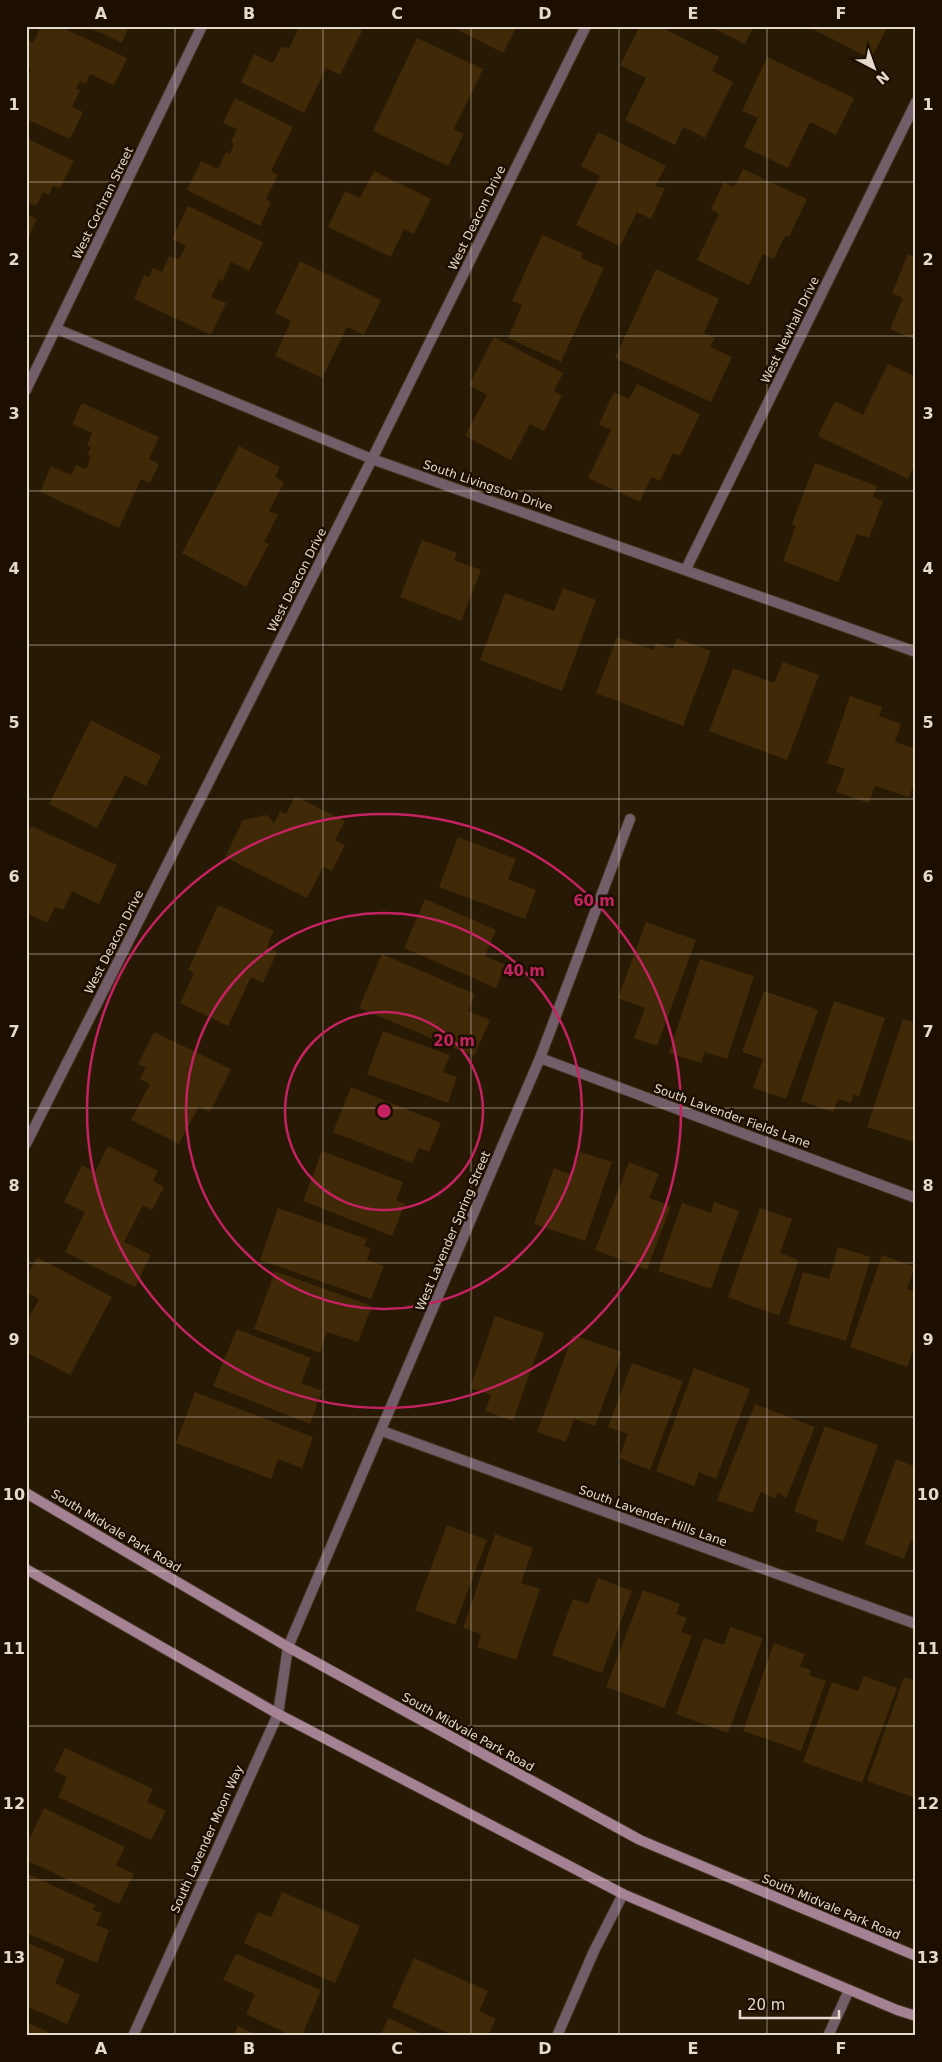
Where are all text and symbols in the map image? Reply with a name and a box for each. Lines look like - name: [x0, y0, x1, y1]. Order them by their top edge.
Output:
- text: A: [95, 4, 108, 23]
- text: B: [243, 4, 255, 23]
- text: C: [391, 4, 403, 23]
- text: D: [538, 4, 552, 23]
- text: E: [688, 4, 698, 23]
- text: F: [836, 4, 846, 23]
- north arrow: [850, 42, 900, 92]
- text: N: [873, 68, 892, 88]
- text: 1: [8, 95, 20, 114]
- text: 1: [922, 95, 934, 114]
- street label: West Cochran Street: [70, 144, 136, 262]
- street label: West Deacon Drive: [446, 163, 508, 273]
- text: 2: [8, 250, 20, 269]
- text: 2: [922, 250, 934, 269]
- street label: West Newhall Drive: [758, 274, 822, 386]
- text: 3: [8, 404, 20, 423]
- text: 3: [922, 404, 934, 423]
- street label: South Livingston Drive: [421, 457, 555, 515]
- street label: West Deacon Drive: [265, 526, 329, 634]
- text: 4: [8, 559, 20, 578]
- text: 4: [922, 559, 934, 578]
- text: 5: [8, 713, 20, 732]
- text: 5: [922, 713, 934, 732]
- text: 6: [8, 867, 20, 886]
- text: 6: [922, 867, 934, 886]
- street label: West Deacon Drive: [82, 888, 146, 996]
- text: 60 m: [573, 892, 615, 910]
- text: 40 m: [503, 962, 545, 980]
- text: 7: [8, 1022, 20, 1041]
- text: 7: [922, 1022, 934, 1041]
- text: 20 m: [433, 1032, 475, 1050]
- street label: South Lavender Fields Lane: [652, 1081, 812, 1151]
- centre of rings: [375, 1102, 393, 1120]
- street label: West Lavender Spring Street: [413, 1149, 493, 1313]
- text: 8: [8, 1176, 20, 1195]
- text: 8: [922, 1176, 934, 1195]
- text: 9: [8, 1330, 20, 1349]
- text: 9: [922, 1330, 934, 1349]
- street label: South Lavender Hills Lane: [577, 1483, 729, 1549]
- text: 10: [3, 1485, 25, 1504]
- text: 10: [917, 1485, 939, 1504]
- street label: South Midvale Park Road: [49, 1487, 183, 1575]
- text: 11: [3, 1639, 25, 1658]
- text: 11: [917, 1639, 939, 1658]
- street label: South Midvale Park Road: [400, 1690, 536, 1774]
- street label: South Lavender Moon Way: [168, 1763, 246, 1915]
- text: 12: [3, 1794, 25, 1813]
- text: 12: [917, 1794, 939, 1813]
- street label: South Midvale Park Road: [760, 1871, 902, 1943]
- text: 13: [3, 1948, 25, 1967]
- text: 13: [917, 1948, 939, 1967]
- scale bar: [740, 1987, 838, 2019]
- text: 20 m: [747, 1996, 785, 2014]
- text: A: [95, 2039, 108, 2058]
- text: B: [243, 2039, 255, 2058]
- text: C: [391, 2039, 403, 2058]
- text: D: [538, 2039, 552, 2058]
- text: E: [688, 2039, 698, 2058]
- text: F: [836, 2039, 846, 2058]

